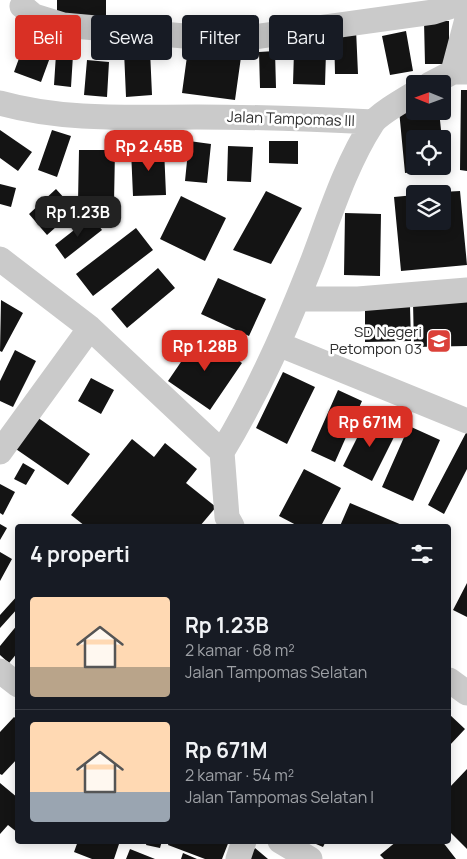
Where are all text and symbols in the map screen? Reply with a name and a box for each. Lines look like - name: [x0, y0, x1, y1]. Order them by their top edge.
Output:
- chip: Beli: [15, 15, 81, 60]
- chip: Sewa: [91, 15, 172, 60]
- chip: Filter: [182, 15, 259, 60]
- chip: Baru: [269, 15, 343, 60]
- north arrow: [406, 75, 451, 120]
- map controls: [406, 75, 451, 230]
- street label: Jalan Tampomas III: [227, 106, 355, 131]
- pin: Rp 2.45B: [97, 130, 201, 172]
- button: locate: [406, 130, 451, 175]
- text: Rp 2.45B: [115, 135, 183, 157]
- button: layers: [406, 185, 451, 230]
- pin: Rp 1.23B: [26, 196, 130, 238]
- text: Rp 1.23B: [46, 201, 110, 223]
- place label: SD Negeri Petompon 03: [330, 321, 422, 359]
- school or university icon: SD Negeri Petompon 03: [426, 328, 452, 354]
- pin: Rp 1.28B: [153, 330, 257, 372]
- text: Rp 1.28B: [173, 335, 237, 357]
- pin: Rp 671M: [324, 406, 416, 448]
- text: Rp 671M: [339, 411, 401, 433]
- text: 4 properti: [30, 540, 130, 568]
- icon: filters: [408, 540, 436, 568]
- text: Rp 1.23B: [185, 611, 269, 639]
- icon: home: [70, 617, 130, 677]
- text: 2 kamar · 68 m²: [185, 639, 295, 661]
- text: Jalan Tampomas Selatan: [185, 661, 367, 683]
- text: Rp 671M: [185, 736, 267, 764]
- icon: home: [70, 742, 130, 802]
- text: 2 kamar · 54 m²: [185, 764, 294, 786]
- text: Jalan Tampomas Selatan I: [185, 786, 374, 808]

